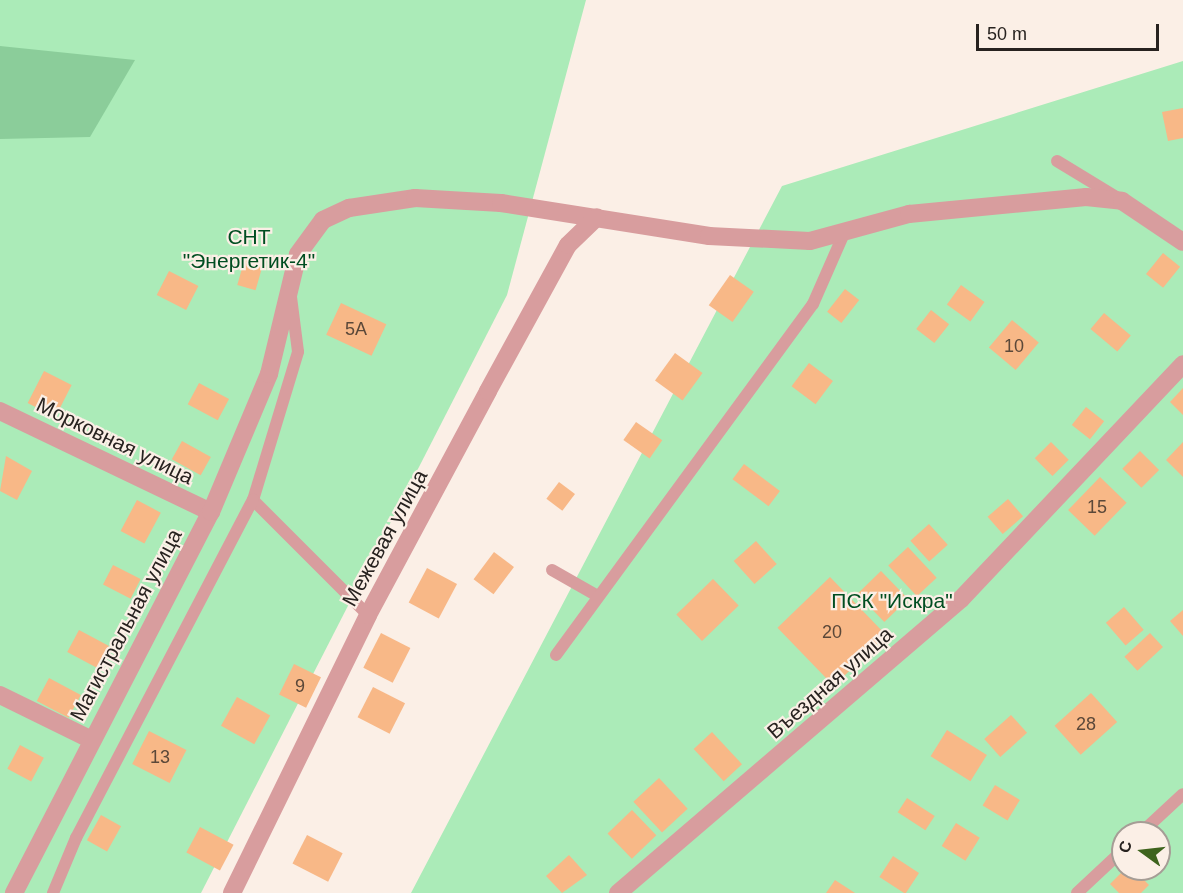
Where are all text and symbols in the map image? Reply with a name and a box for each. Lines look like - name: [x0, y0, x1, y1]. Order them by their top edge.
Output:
- scale bar: [979, 12, 1162, 50]
- text: 50 m: [987, 24, 1027, 44]
- park label: СНТ "Энергетик-4": [183, 224, 315, 274]
- house number: 5А: [345, 318, 367, 340]
- house number: 10: [1004, 335, 1024, 357]
- street label: Морковная улица: [32, 392, 198, 490]
- street label: Межевая улица: [337, 465, 433, 611]
- house number: 15: [1087, 496, 1107, 518]
- street label: Магистральная улица: [65, 525, 187, 725]
- park label: ПСК "Искра": [831, 588, 953, 614]
- house number: 20: [822, 621, 842, 643]
- street label: Въездная улица: [762, 622, 898, 744]
- house number: 9: [295, 675, 305, 697]
- house number: 28: [1076, 713, 1096, 735]
- house number: 13: [150, 746, 170, 768]
- north arrow: [1111, 821, 1171, 881]
- text: С: [1115, 839, 1135, 855]

